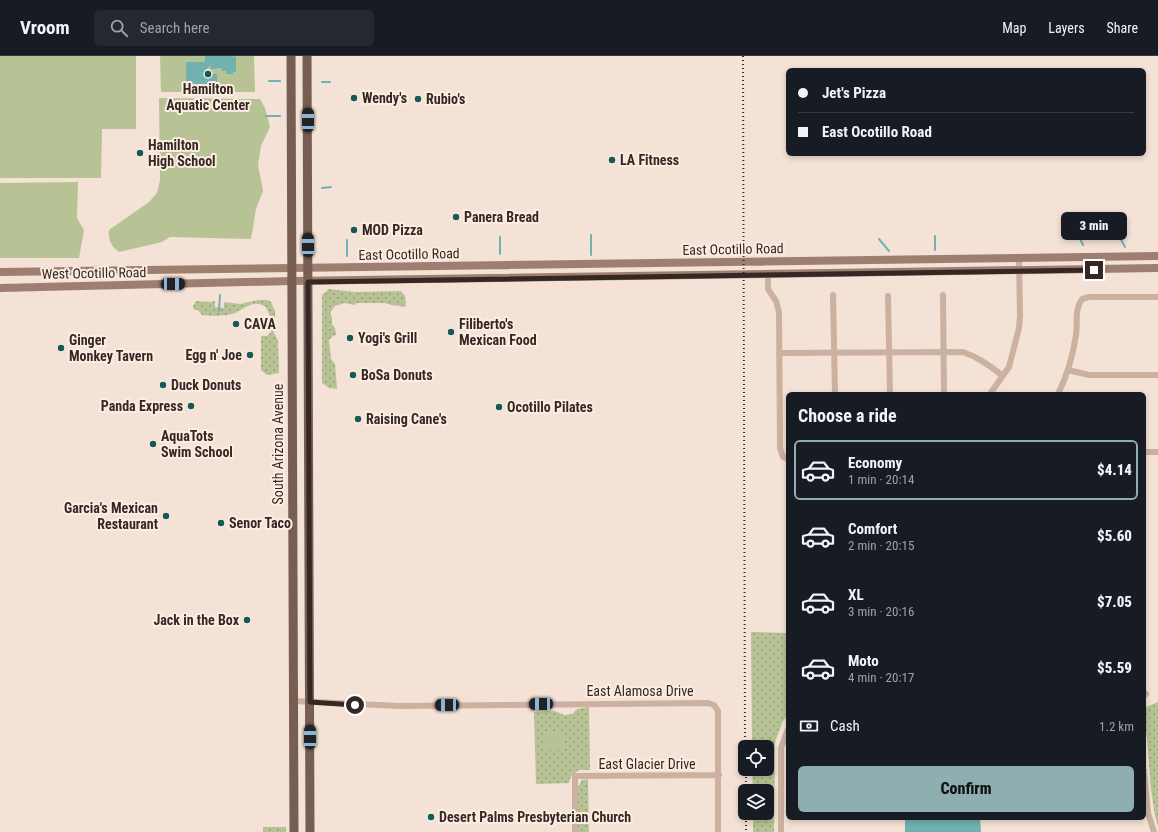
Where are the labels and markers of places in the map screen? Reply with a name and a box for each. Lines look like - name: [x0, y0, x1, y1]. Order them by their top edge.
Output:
- marker: Hamilton Aquatic Center: [203, 69, 213, 79]
- place label: Hamilton Aquatic Center: [166, 81, 250, 113]
- place label: Wendy's: [362, 90, 407, 106]
- place label: Rubio's: [426, 91, 465, 107]
- marker: Wendy's: [349, 93, 359, 103]
- marker: Rubio's: [413, 94, 423, 104]
- place label: Hamilton High School: [148, 137, 216, 169]
- marker: Hamilton High School: [135, 148, 145, 158]
- place label: LA Fitness: [620, 152, 679, 168]
- marker: LA Fitness: [607, 155, 617, 165]
- place label: Panera Bread: [464, 209, 539, 225]
- marker: Panera Bread: [451, 212, 461, 222]
- place label: MOD Pizza: [362, 222, 423, 238]
- marker: MOD Pizza: [349, 225, 359, 235]
- place label: CAVA: [244, 316, 276, 332]
- place label: Filiberto's Mexican Food: [459, 316, 537, 348]
- marker: CAVA: [231, 319, 241, 329]
- marker: Filiberto's Mexican Food: [446, 327, 456, 337]
- place label: Yogi's Grill: [358, 330, 417, 346]
- place label: Ginger Monkey Tavern: [69, 332, 153, 364]
- marker: Yogi's Grill: [345, 333, 355, 343]
- marker: Ginger Monkey Tavern: [56, 343, 66, 353]
- place label: Egg n' Joe: [186, 347, 242, 363]
- marker: Egg n' Joe: [245, 350, 255, 360]
- place label: BoSa Donuts: [361, 367, 433, 383]
- marker: BoSa Donuts: [348, 370, 358, 380]
- place label: Duck Donuts: [171, 377, 241, 393]
- marker: Duck Donuts: [158, 380, 168, 390]
- place label: Panda Express: [101, 398, 183, 414]
- place label: Ocotillo Pilates: [507, 399, 593, 415]
- marker: Panda Express: [186, 401, 196, 411]
- marker: Ocotillo Pilates: [494, 402, 504, 412]
- place label: Raising Cane's: [366, 411, 447, 427]
- marker: Raising Cane's: [353, 414, 363, 424]
- place label: AquaTots Swim School: [161, 428, 233, 460]
- marker: AquaTots Swim School: [148, 439, 158, 449]
- place label: Garcia's Mexican Restaurant: [64, 500, 158, 532]
- marker: Garcia's Mexican Restaurant: [161, 511, 171, 521]
- place label: Senor Taco: [229, 515, 291, 531]
- marker: Senor Taco: [216, 518, 226, 528]
- place label: Jack in the Box: [153, 612, 240, 628]
- marker: Jack in the Box: [242, 615, 252, 625]
- place label: Desert Palms Presbyterian Church: [439, 809, 631, 825]
- marker: Desert Palms Presbyterian Church: [426, 812, 436, 822]

